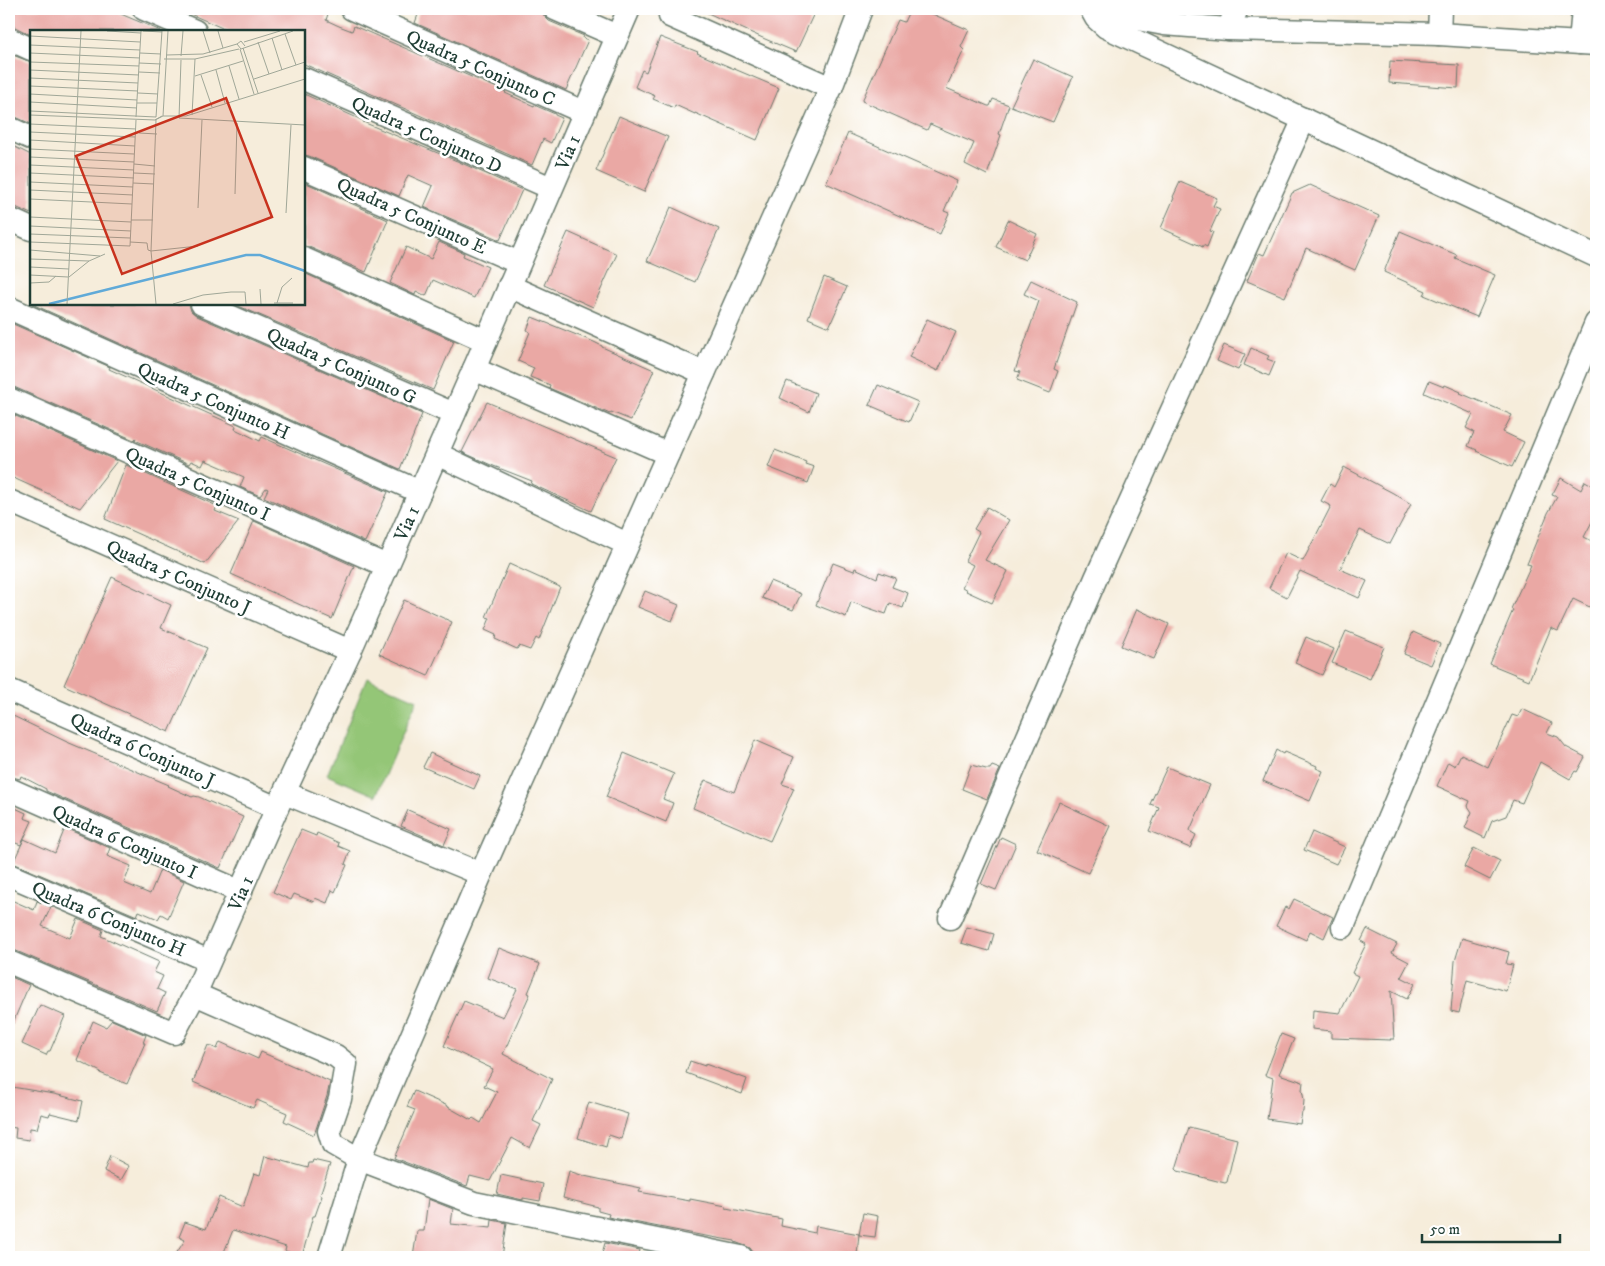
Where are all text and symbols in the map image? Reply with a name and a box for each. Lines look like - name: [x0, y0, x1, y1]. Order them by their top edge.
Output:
- street label: Quadra 5 Conjunto C: [402, 25, 559, 112]
- inset map: [30, 30, 305, 305]
- street label: Quadra 5 Conjunto D: [347, 92, 505, 179]
- street label: Via 1: [550, 132, 586, 175]
- street label: Quadra 5 Conjunto E: [333, 173, 490, 260]
- street label: Quadra 5 Conjunto G: [263, 323, 420, 410]
- street label: Quadra 5 Conjunto H: [134, 357, 293, 445]
- street label: Quadra 5 Conjunto I: [121, 442, 274, 527]
- street label: Via 1: [389, 503, 425, 546]
- street label: Quadra 5 Conjunto J: [102, 535, 255, 620]
- street label: Quadra 6 Conjunto J: [66, 708, 219, 793]
- street label: Quadra 6 Conjunto I: [48, 800, 201, 885]
- street label: Via 1: [223, 873, 259, 916]
- street label: Quadra 6 Conjunto H: [28, 877, 189, 962]
- scale bar: [1422, 1211, 1560, 1243]
- text: 50 m: [1430, 1220, 1460, 1239]

